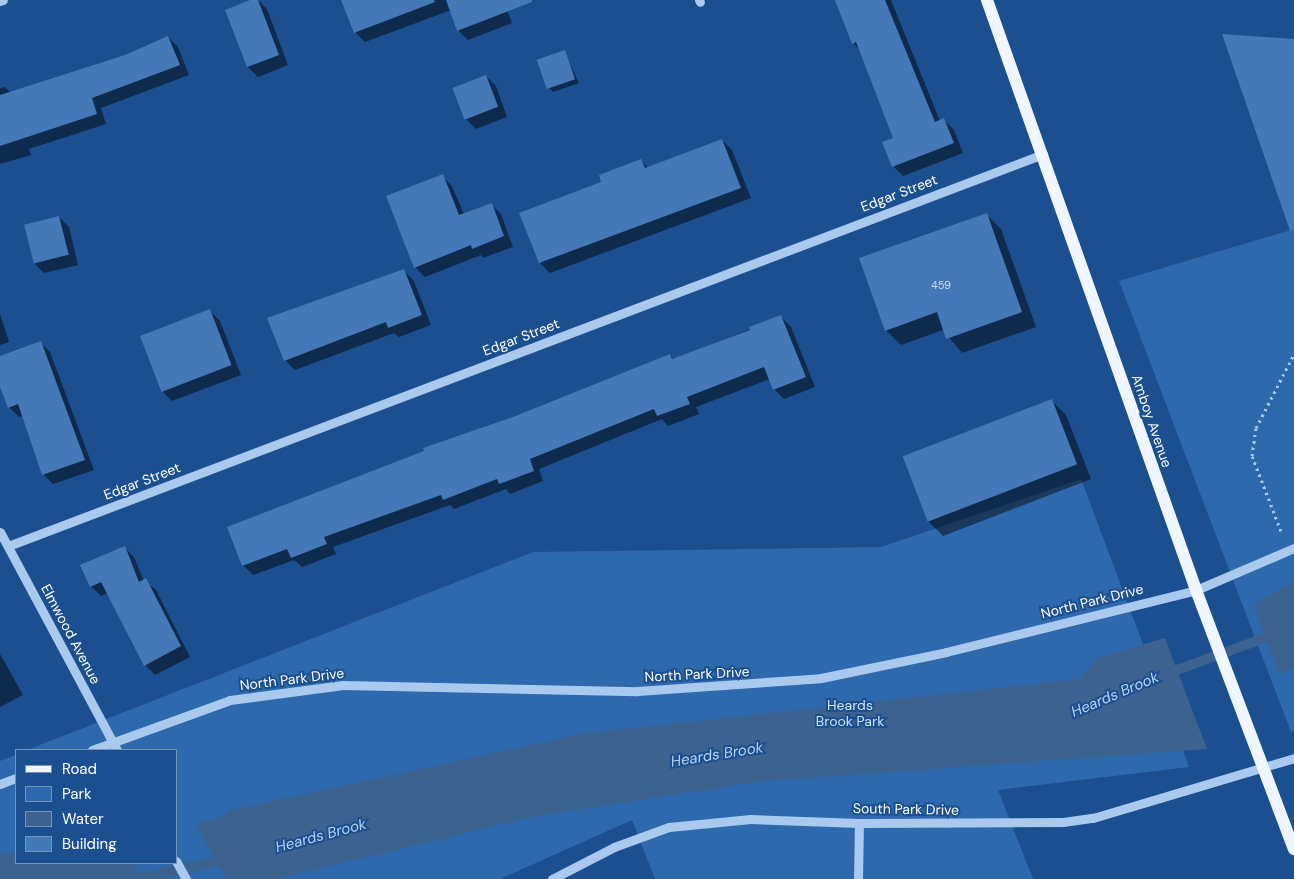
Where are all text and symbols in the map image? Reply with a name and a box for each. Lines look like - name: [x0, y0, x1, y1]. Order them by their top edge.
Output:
- street label: Edgar Street: [858, 171, 940, 215]
- house number: 459: [931, 278, 951, 292]
- street label: Edgar Street: [480, 315, 562, 359]
- street label: Amboy Avenue: [1128, 372, 1176, 470]
- street label: Edgar Street: [101, 459, 183, 503]
- street label: North Park Drive: [1039, 580, 1145, 622]
- street label: Elmwood Avenue: [38, 581, 104, 687]
- street label: North Park Drive: [644, 663, 750, 685]
- street label: North Park Drive: [239, 664, 345, 694]
- water label: Heards Brook: [1068, 668, 1162, 722]
- park label: Heards Brook Park: [816, 697, 884, 730]
- water label: Heards Brook: [669, 739, 765, 771]
- legend: [15, 749, 178, 864]
- text: Road: [62, 759, 97, 779]
- text: Park: [62, 784, 92, 804]
- street label: South Park Drive: [853, 800, 959, 818]
- text: Water: [62, 809, 103, 829]
- water label: Heards Brook: [274, 815, 368, 857]
- text: Building: [62, 834, 117, 854]

